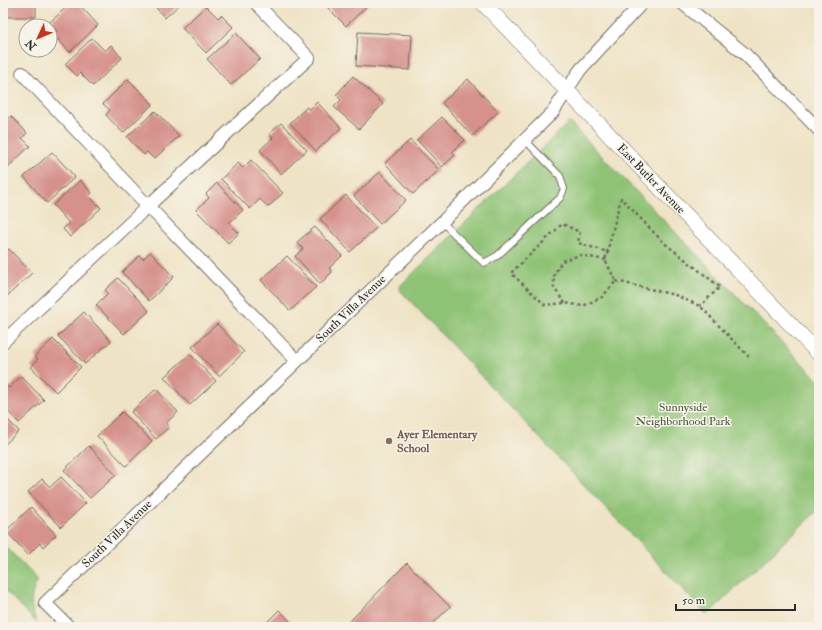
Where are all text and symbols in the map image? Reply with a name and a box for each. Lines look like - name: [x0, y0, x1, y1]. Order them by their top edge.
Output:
- north arrow: [18, 18, 58, 58]
- text: N: [22, 36, 40, 53]
- street label: East Butler Avenue: [614, 141, 688, 217]
- street label: South Villa Avenue: [313, 272, 389, 346]
- park label: Sunnyside Neighborhood Park: [635, 400, 731, 429]
- place label: Ayer Elementary School: [396, 427, 478, 456]
- marker: Ayer Elementary School: [384, 436, 394, 446]
- street label: South Villa Avenue: [79, 497, 155, 571]
- scale bar: [676, 586, 795, 612]
- text: 50 m: [682, 593, 706, 608]

